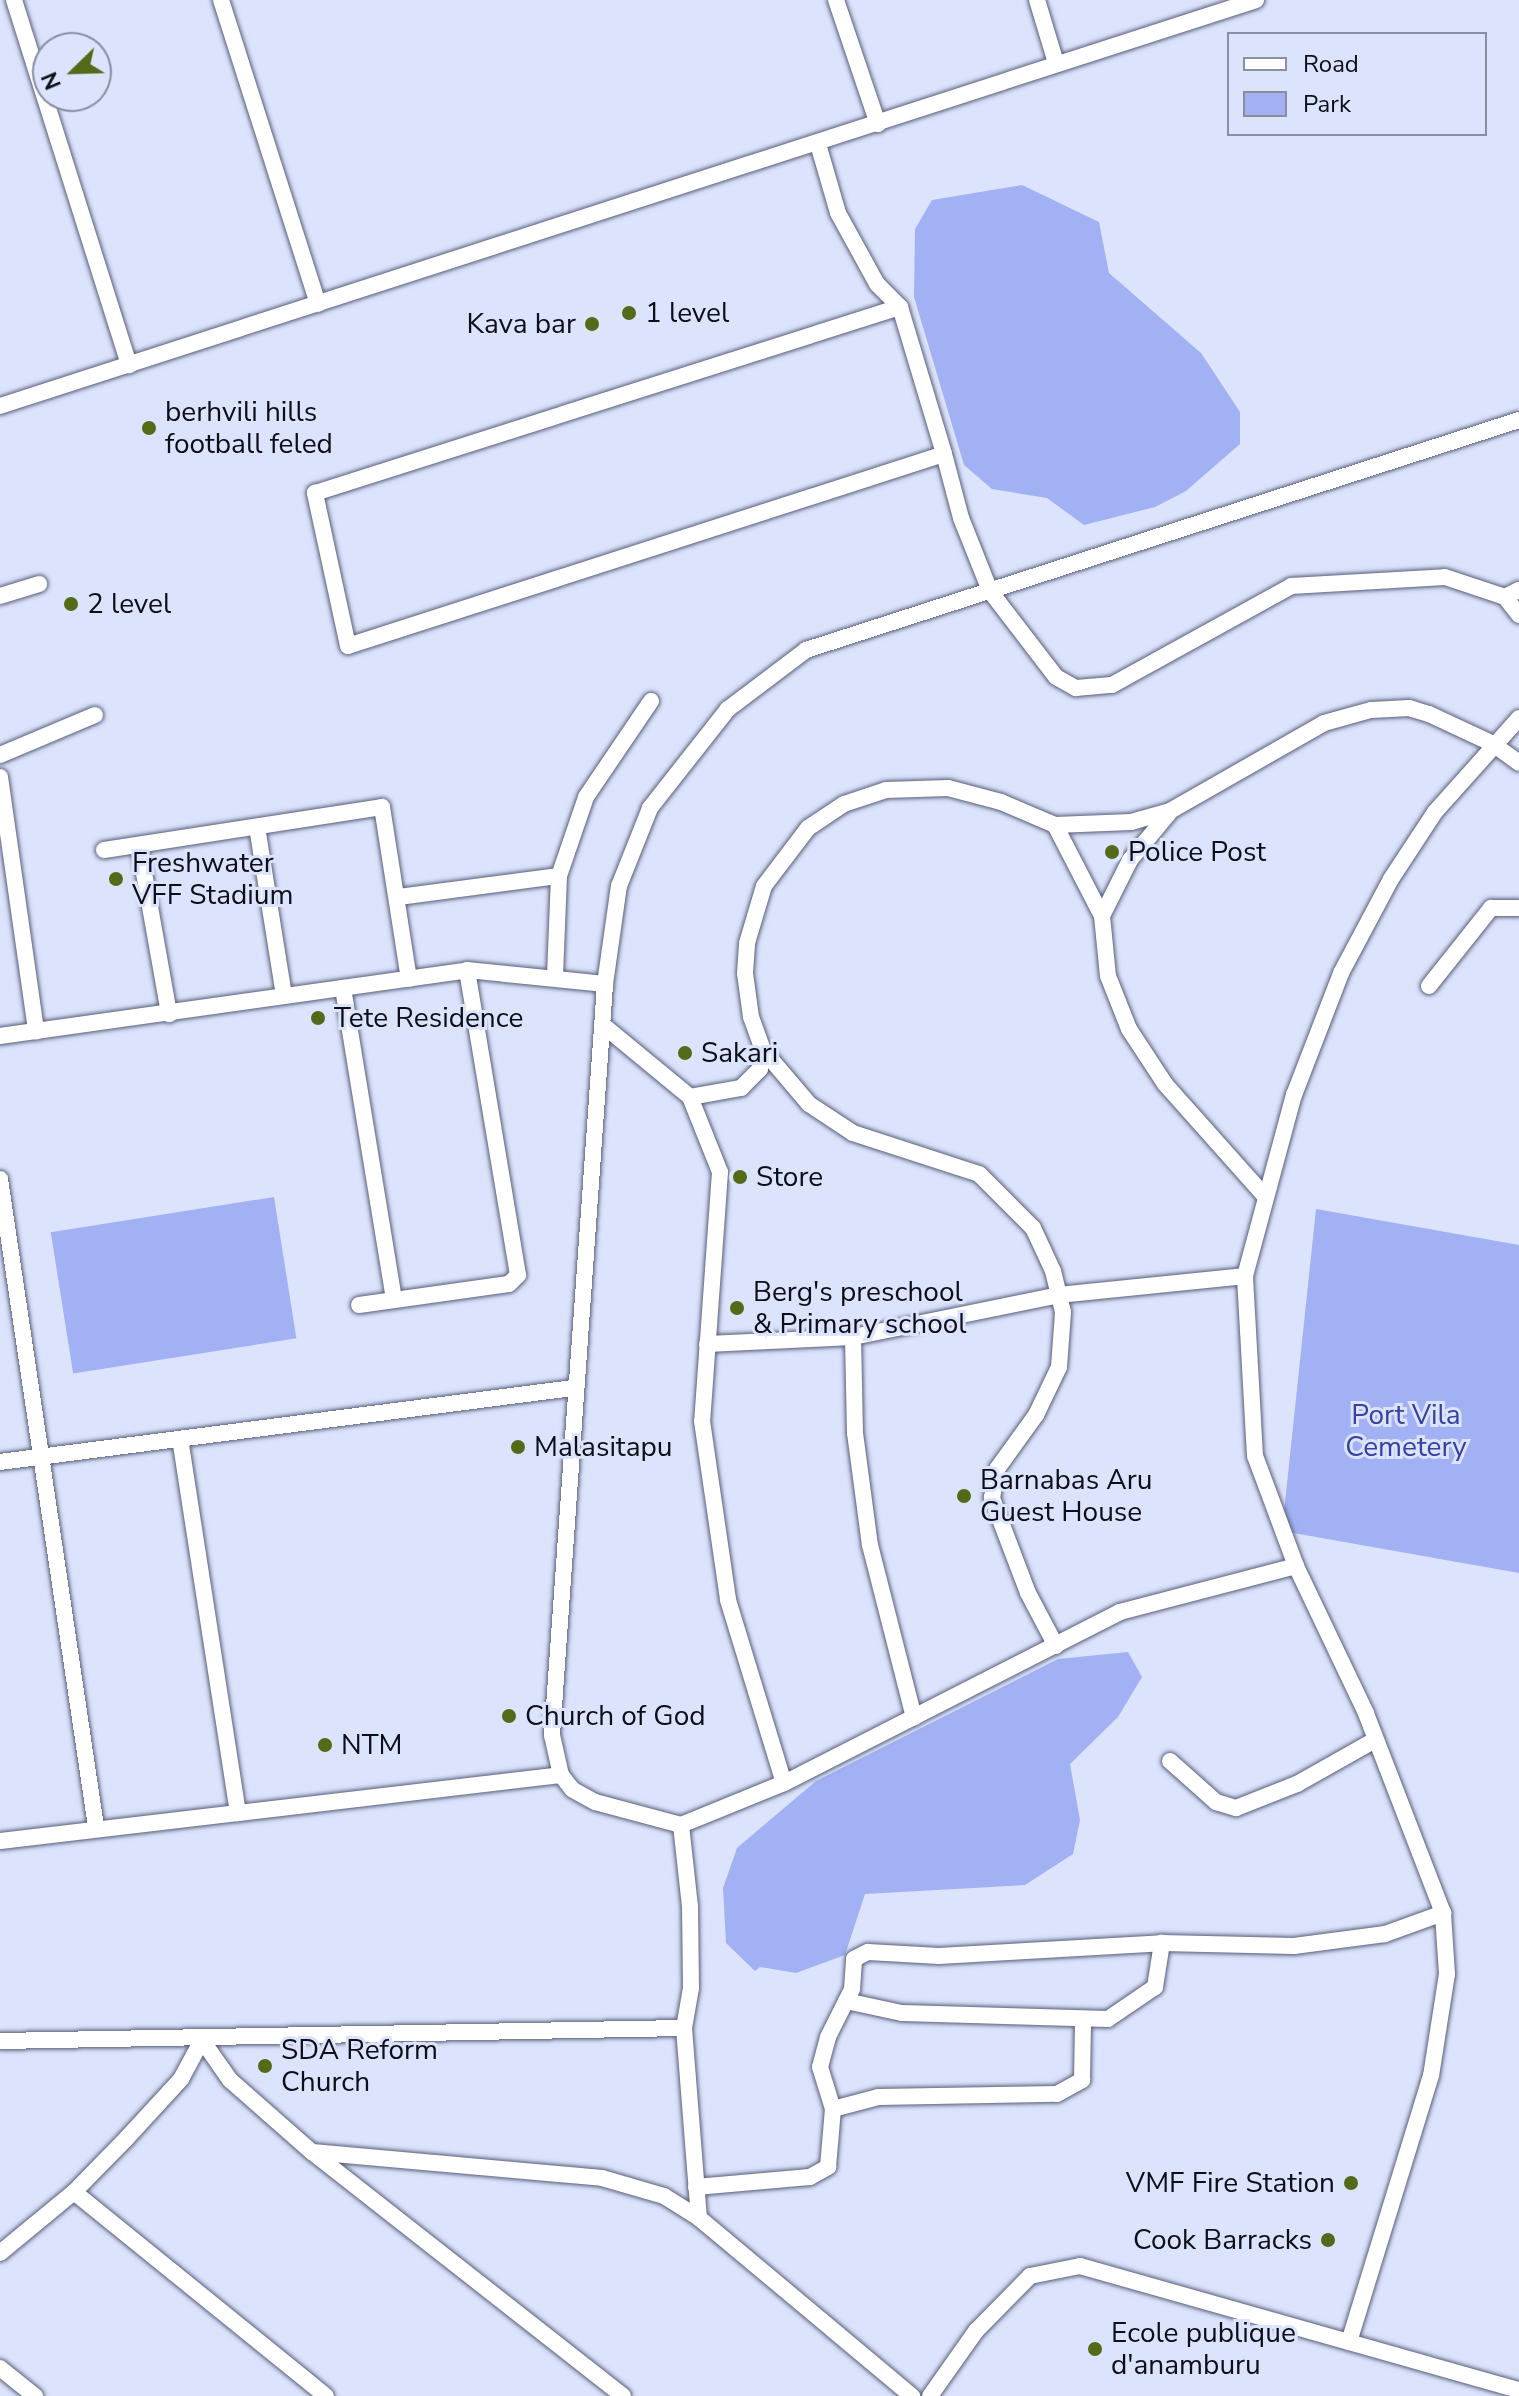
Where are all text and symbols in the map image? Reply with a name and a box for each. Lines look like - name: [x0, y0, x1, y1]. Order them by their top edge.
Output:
- north arrow: [32, 32, 112, 112]
- legend: [1227, 32, 1487, 136]
- text: Road: [1303, 48, 1359, 80]
- text: N: [35, 67, 69, 94]
- text: Park: [1303, 88, 1351, 120]
- place label: 1 level: [645, 296, 729, 330]
- marker: 1 level: [620, 304, 638, 322]
- place label: Kava bar: [466, 307, 576, 341]
- marker: Kava bar: [583, 315, 601, 333]
- place label: berhvili hills football feled: [165, 395, 333, 461]
- marker: berhvili hills football feled: [140, 419, 158, 437]
- place label: 2 level: [87, 587, 171, 621]
- marker: 2 level: [62, 595, 80, 613]
- place label: Police Post: [1128, 835, 1266, 869]
- marker: Police Post: [1103, 843, 1121, 861]
- place label: Freshwater VFF Stadium: [132, 846, 293, 912]
- marker: Freshwater VFF Stadium: [107, 870, 125, 888]
- place label: Tete Residence: [334, 1001, 523, 1035]
- marker: Tete Residence: [309, 1009, 327, 1027]
- place label: Sakari: [701, 1036, 778, 1070]
- marker: Sakari: [676, 1044, 694, 1062]
- place label: Store: [756, 1160, 823, 1194]
- marker: Store: [731, 1168, 749, 1186]
- place label: Berg's preschool & Primary school: [753, 1275, 967, 1341]
- marker: Berg's preschool & Primary school: [728, 1299, 746, 1317]
- park label: Port Vila Cemetery: [1345, 1398, 1467, 1464]
- place label: Malasitapu: [534, 1430, 673, 1464]
- marker: Malasitapu: [509, 1438, 527, 1456]
- place label: Barnabas Aru Guest House: [980, 1463, 1153, 1529]
- marker: Barnabas Aru Guest House: [955, 1487, 973, 1505]
- place label: Church of God: [525, 1699, 706, 1733]
- marker: Church of God: [500, 1707, 518, 1725]
- place label: NTM: [341, 1728, 403, 1762]
- marker: NTM: [316, 1736, 334, 1754]
- place label: SDA Reform Church: [281, 2033, 438, 2099]
- marker: SDA Reform Church: [256, 2057, 274, 2075]
- place label: VMF Fire Station: [1126, 2166, 1335, 2200]
- marker: VMF Fire Station: [1342, 2174, 1360, 2192]
- place label: Cook Barracks: [1133, 2223, 1312, 2257]
- marker: Cook Barracks: [1319, 2231, 1337, 2249]
- place label: Ecole publique d'anamburu: [1111, 2316, 1296, 2382]
- marker: Ecole publique d'anamburu: [1086, 2340, 1104, 2358]

